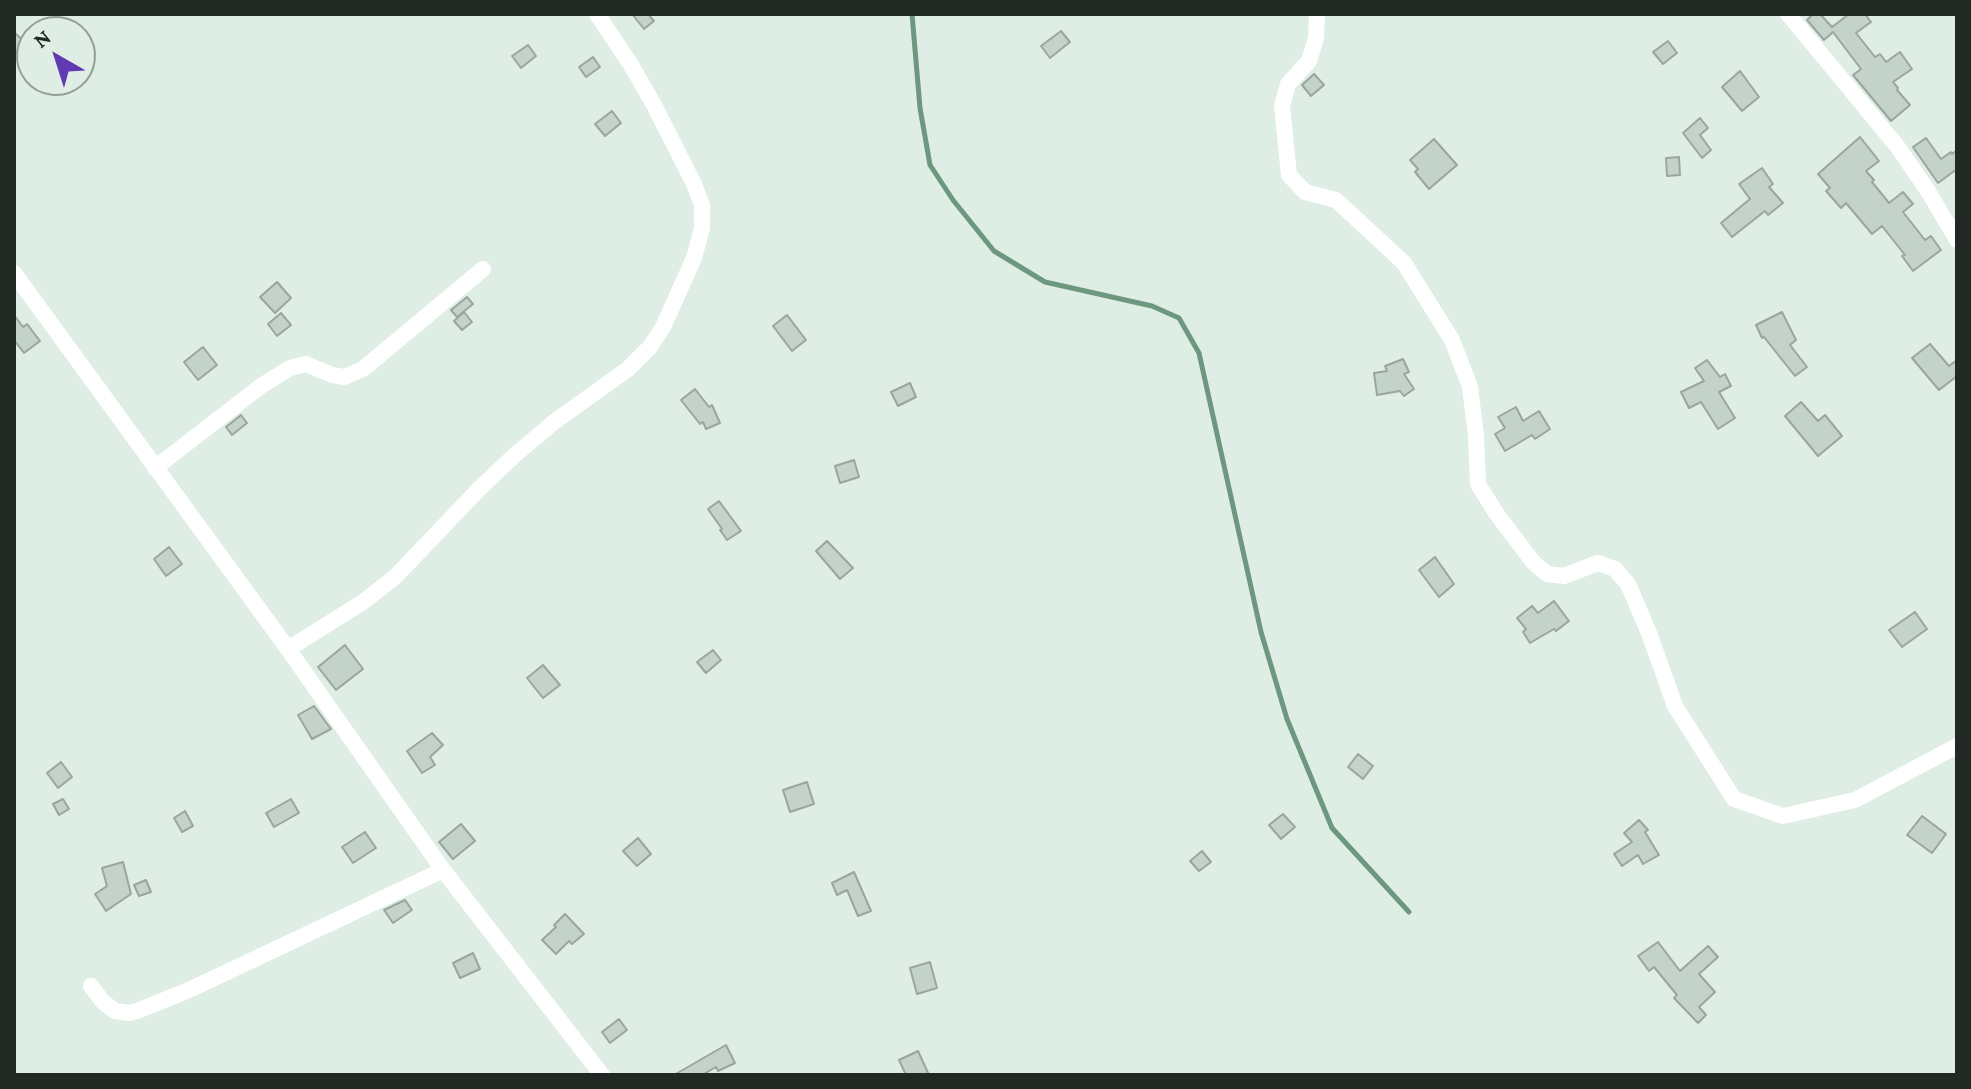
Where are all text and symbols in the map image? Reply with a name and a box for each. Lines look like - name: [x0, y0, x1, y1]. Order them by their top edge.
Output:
- north arrow: [16, 16, 96, 96]
- text: N: [28, 24, 56, 53]

